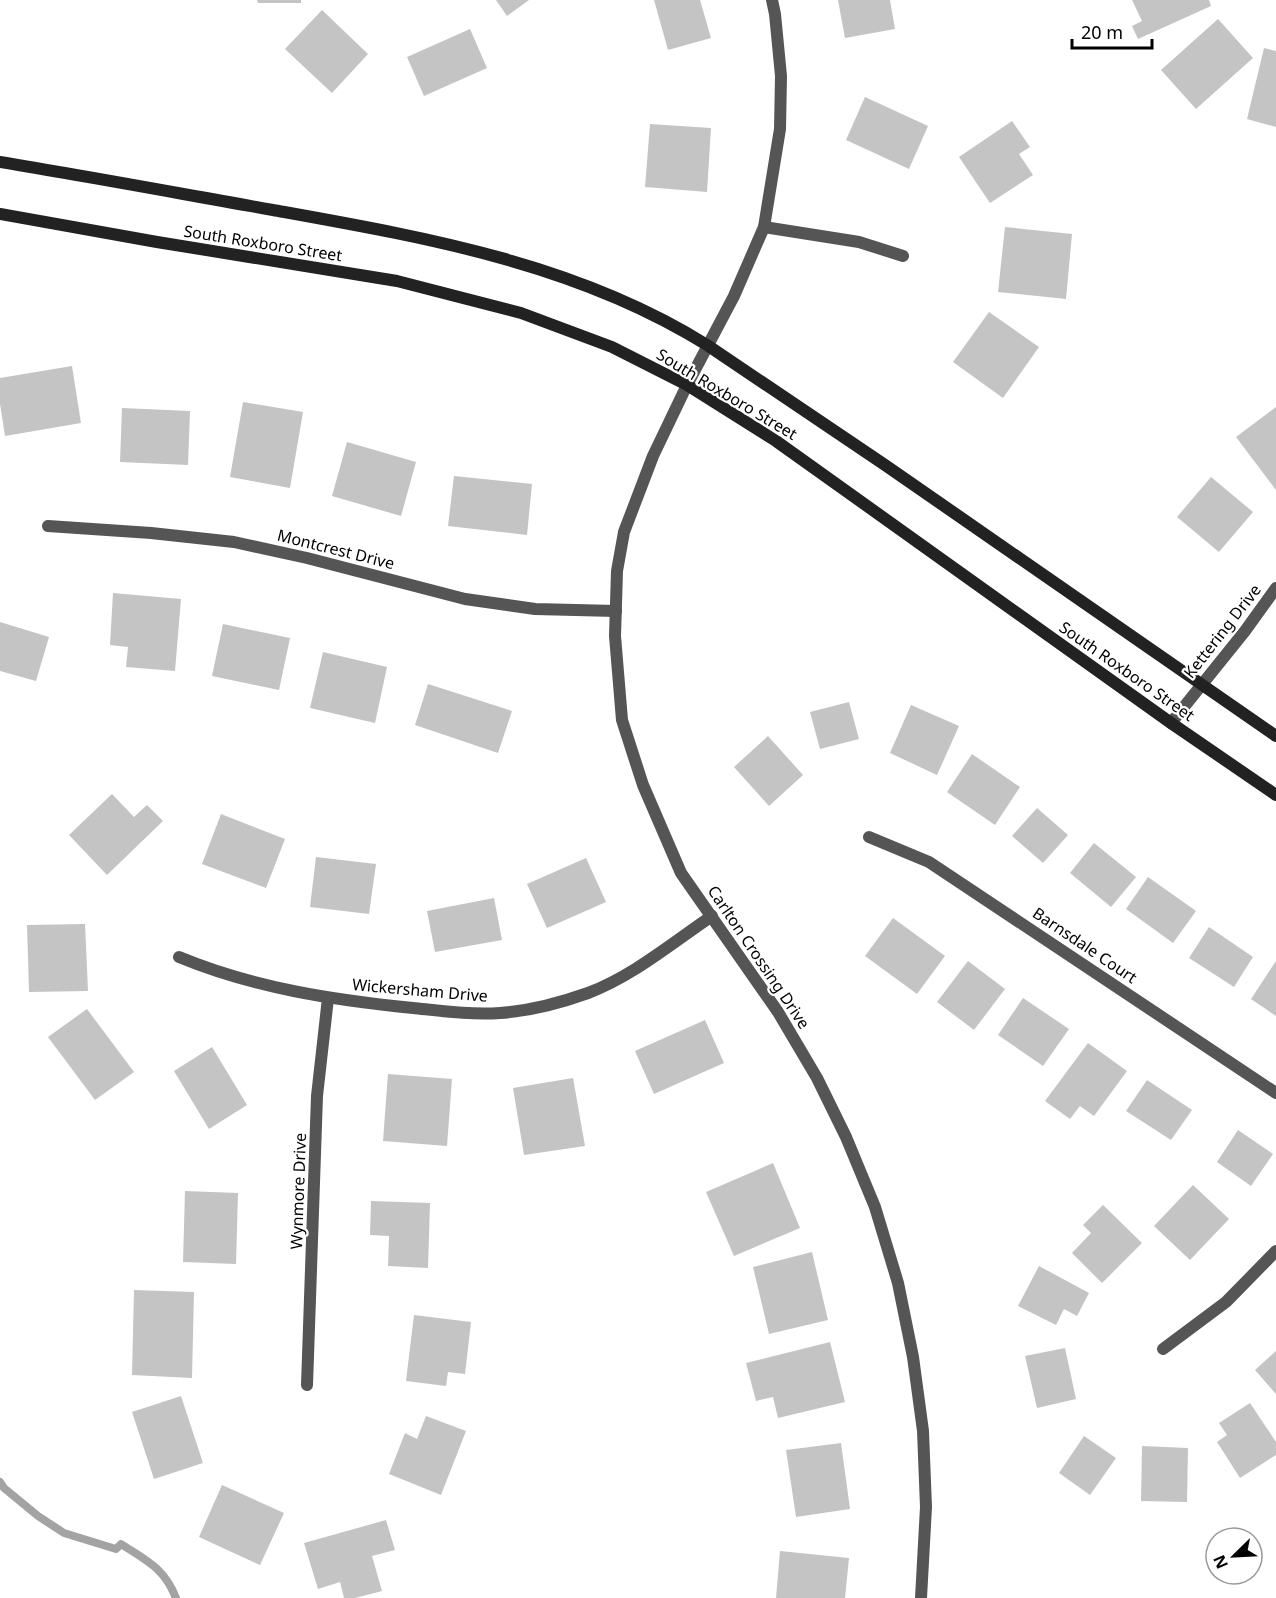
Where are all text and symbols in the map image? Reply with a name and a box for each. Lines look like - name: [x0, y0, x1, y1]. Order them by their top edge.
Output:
- scale bar: [1072, 12, 1152, 50]
- text: 20 m: [1081, 20, 1123, 44]
- street label: South Roxboro Street: [182, 220, 344, 266]
- street label: South Roxboro Street: [653, 343, 802, 445]
- street label: Montcrest Drive: [275, 524, 397, 574]
- street label: Kettering Drive: [1178, 579, 1266, 683]
- street label: South Roxboro Street: [1055, 616, 1199, 726]
- street label: Carlton Crossing Drive: [703, 881, 815, 1033]
- street label: Barnsdale Court: [1028, 902, 1142, 988]
- street label: Wickersham Drive: [351, 973, 489, 1007]
- street label: Wynmore Drive: [285, 1132, 311, 1250]
- north arrow: [1204, 1526, 1264, 1586]
- text: N: [1208, 1552, 1233, 1573]

